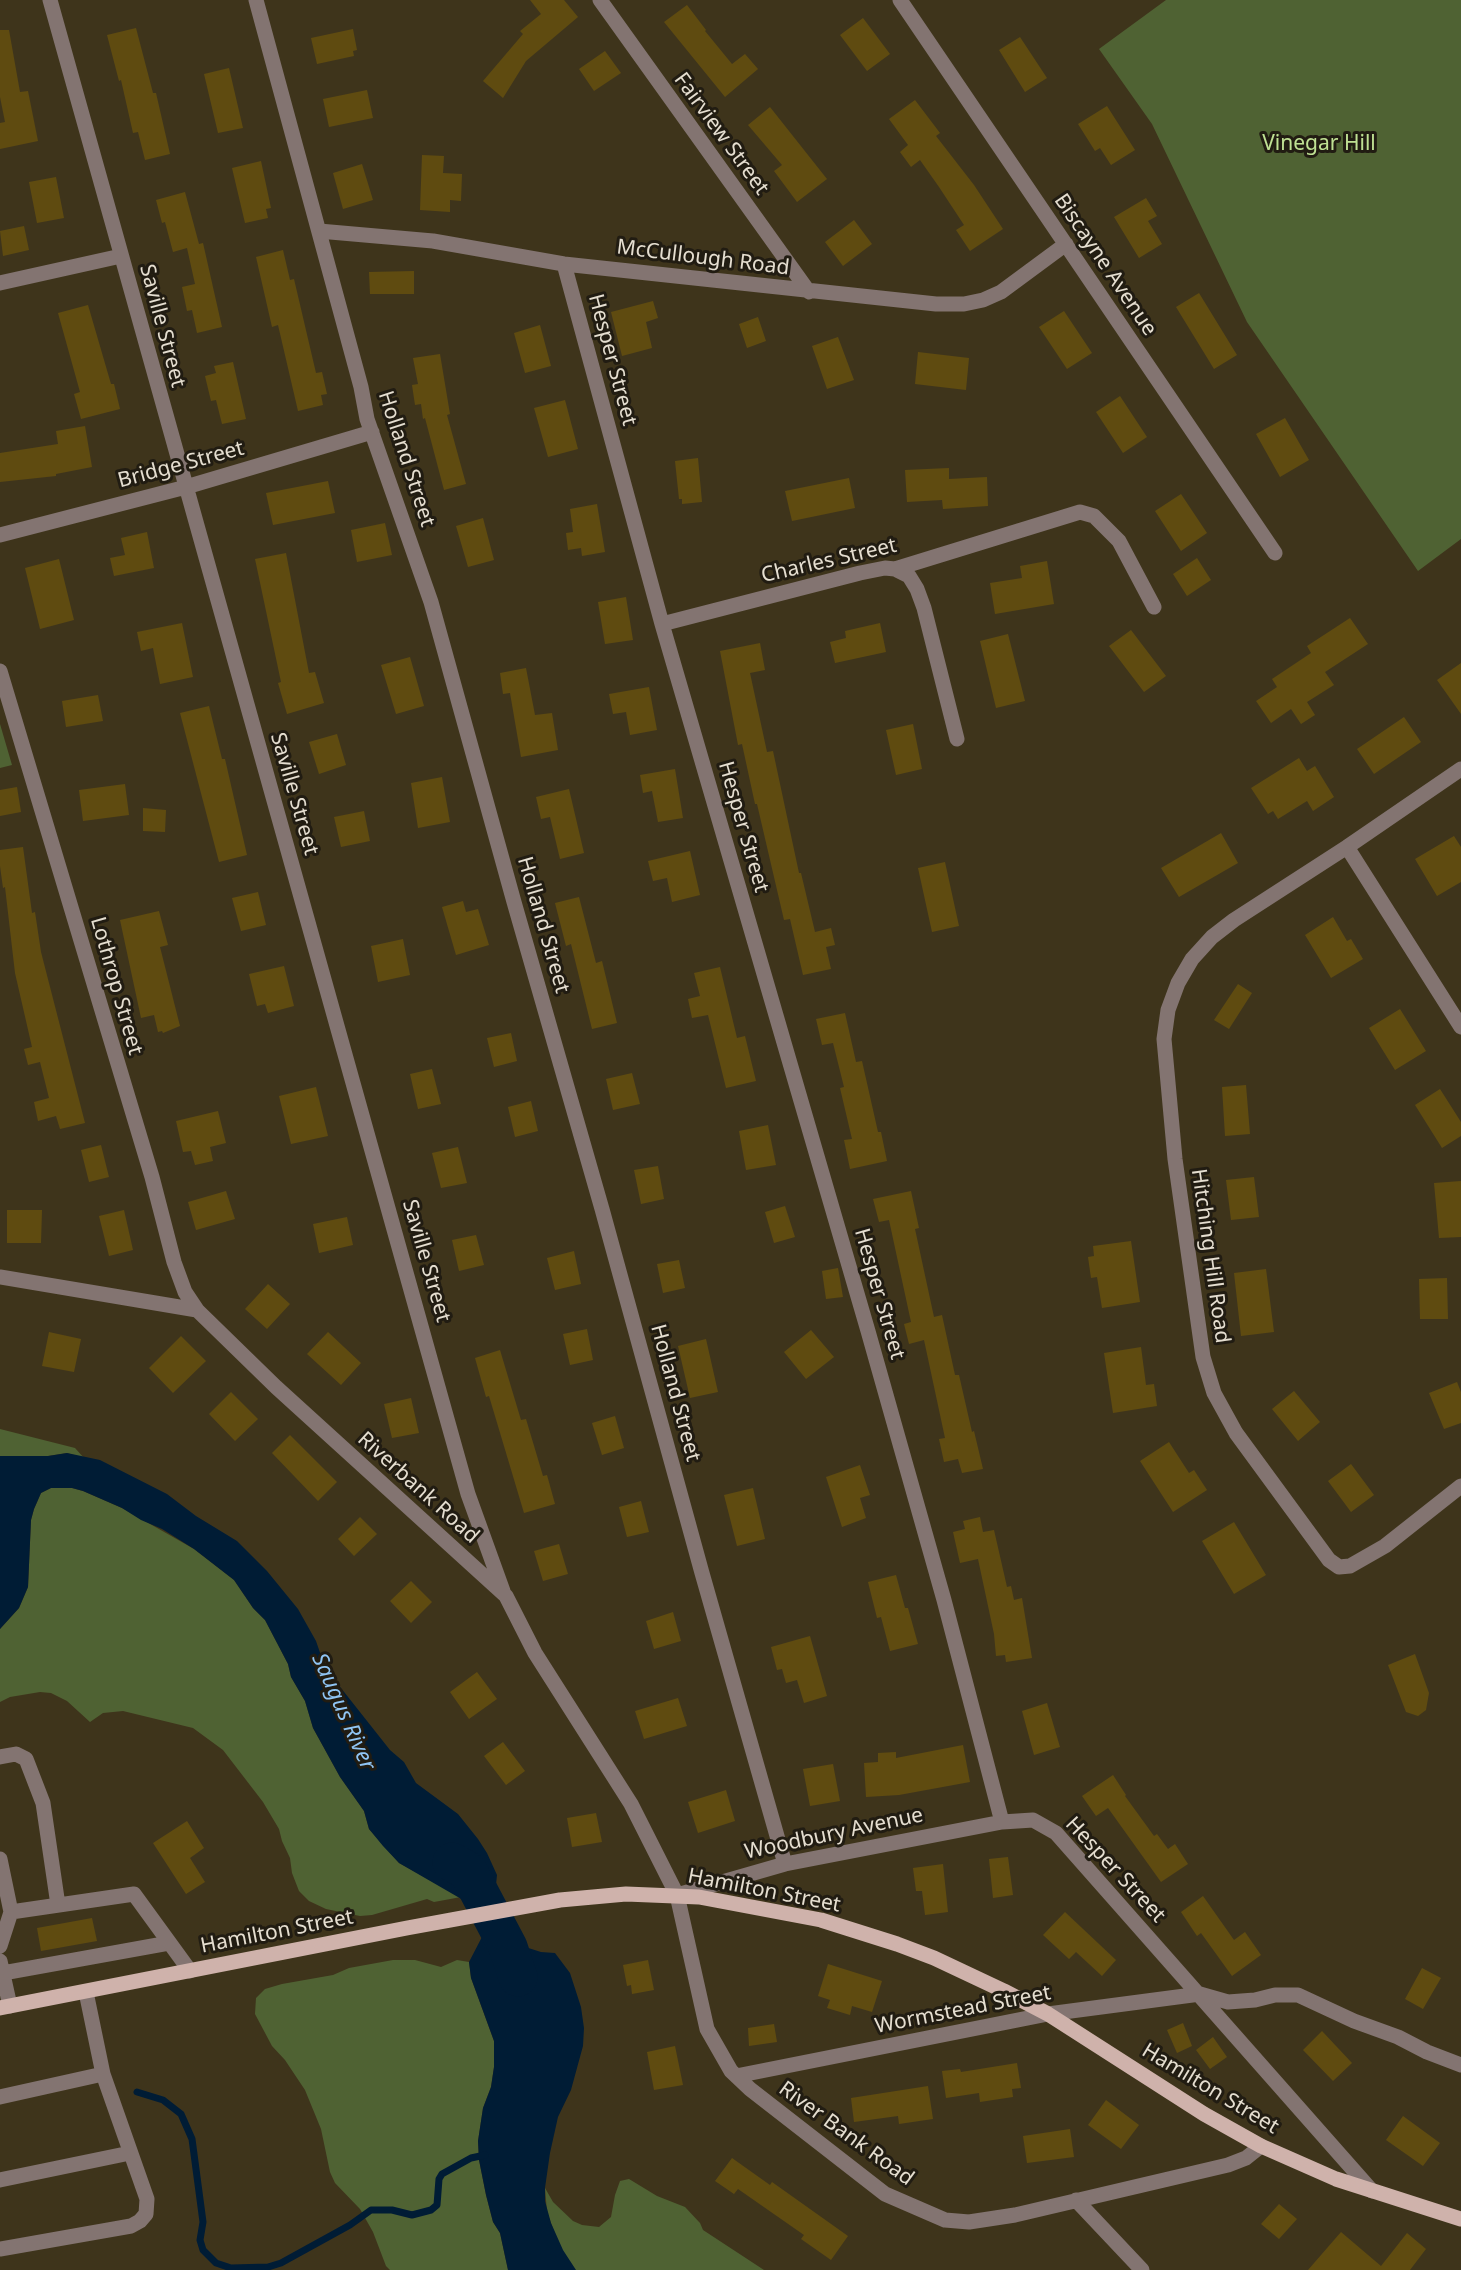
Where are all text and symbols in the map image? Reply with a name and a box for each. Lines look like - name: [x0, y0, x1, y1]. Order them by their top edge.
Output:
- street label: Fairview Street: [668, 68, 774, 200]
- park label: Vinegar Hill: [1262, 131, 1376, 157]
- street label: Biscayne Avenue: [1048, 189, 1162, 341]
- street label: McCullough Road: [615, 235, 791, 281]
- street label: Saville Street: [134, 262, 190, 390]
- street label: Hesper Street: [582, 292, 642, 428]
- street label: Holland Street: [372, 388, 440, 530]
- street label: Bridge Street: [115, 436, 247, 494]
- street label: Charles Street: [759, 533, 899, 589]
- street label: Saville Street: [264, 730, 324, 858]
- street label: Hesper Street: [712, 759, 774, 895]
- street label: Holland Street: [511, 854, 575, 996]
- street label: Lothrop Street: [84, 914, 148, 1058]
- street label: Hitching Hill Road: [1185, 1167, 1235, 1345]
- street label: Saville Street: [396, 1197, 456, 1325]
- street label: Hesper Street: [848, 1226, 910, 1362]
- street label: Holland Street: [645, 1322, 705, 1464]
- street label: Riverbank Road: [352, 1427, 484, 1549]
- water label: Saugus River: [305, 1649, 381, 1775]
- street label: Woodbury Avenue: [742, 1803, 926, 1865]
- street label: Hesper Street: [1060, 1812, 1170, 1928]
- street label: Hamilton Street: [685, 1864, 843, 1918]
- street label: Hamilton Street: [198, 1905, 356, 1959]
- street label: Wormstead Street: [873, 1981, 1053, 2039]
- street label: Hamilton Street: [1137, 2038, 1283, 2140]
- street label: River Bank Road: [774, 2077, 918, 2191]

